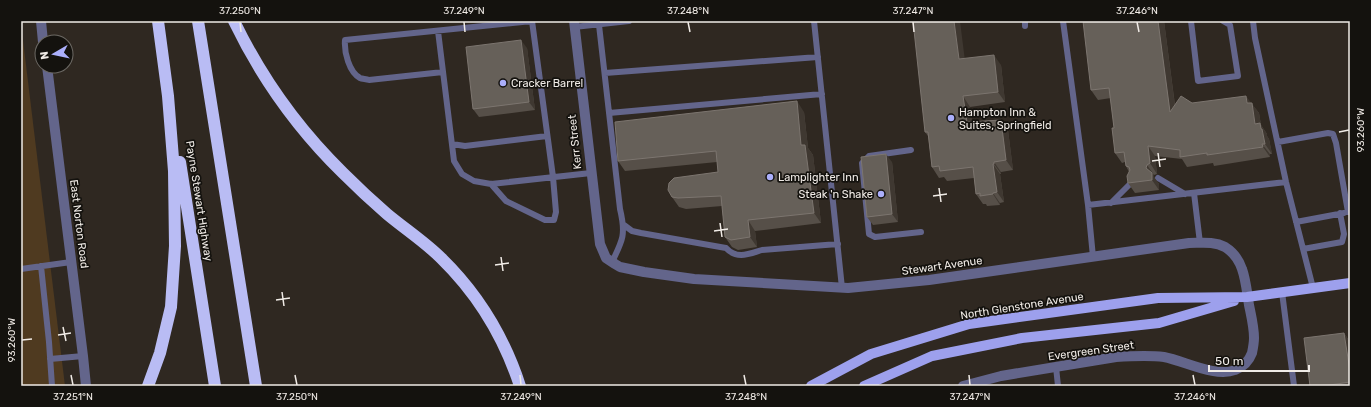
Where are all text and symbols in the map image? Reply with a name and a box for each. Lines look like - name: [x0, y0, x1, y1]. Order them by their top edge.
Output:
- text: 37.250°N: [219, 5, 261, 17]
- text: 37.249°N: [443, 5, 485, 17]
- text: 37.248°N: [667, 5, 709, 17]
- text: 37.247°N: [893, 5, 933, 17]
- text: 37.246°N: [1116, 5, 1158, 17]
- north arrow: [34, 34, 74, 74]
- text: N: [38, 50, 52, 60]
- place label: Cracker Barrel: [511, 77, 583, 90]
- marker: Cracker Barrel: [498, 78, 508, 88]
- place label: Hampton Inn & Suites, Springfield: [959, 106, 1052, 132]
- text: 93.260°W: [1355, 108, 1367, 152]
- street label: Kerr Street: [566, 113, 584, 170]
- marker: Hampton Inn & Suites, Springfield: [946, 113, 956, 123]
- street label: Payne Stewart Highway: [183, 140, 215, 262]
- place label: Lamplighter Inn: [778, 171, 859, 184]
- marker: Lamplighter Inn: [765, 172, 775, 182]
- street label: East Norton Road: [67, 179, 91, 269]
- place label: Steak 'n Shake: [799, 188, 873, 201]
- marker: Steak 'n Shake: [876, 189, 886, 199]
- street label: Stewart Avenue: [901, 254, 983, 278]
- street label: North Glenstone Avenue: [959, 290, 1085, 322]
- text: 93.260°W: [6, 318, 18, 362]
- street label: Evergreen Street: [1047, 338, 1136, 363]
- scale bar: [1209, 347, 1309, 373]
- text: 50 m: [1215, 354, 1243, 368]
- text: 37.251°N: [53, 391, 93, 403]
- text: 37.250°N: [276, 391, 318, 403]
- text: 37.249°N: [500, 391, 542, 403]
- text: 37.248°N: [725, 391, 767, 403]
- text: 37.247°N: [950, 391, 990, 403]
- text: 37.246°N: [1174, 391, 1216, 403]

